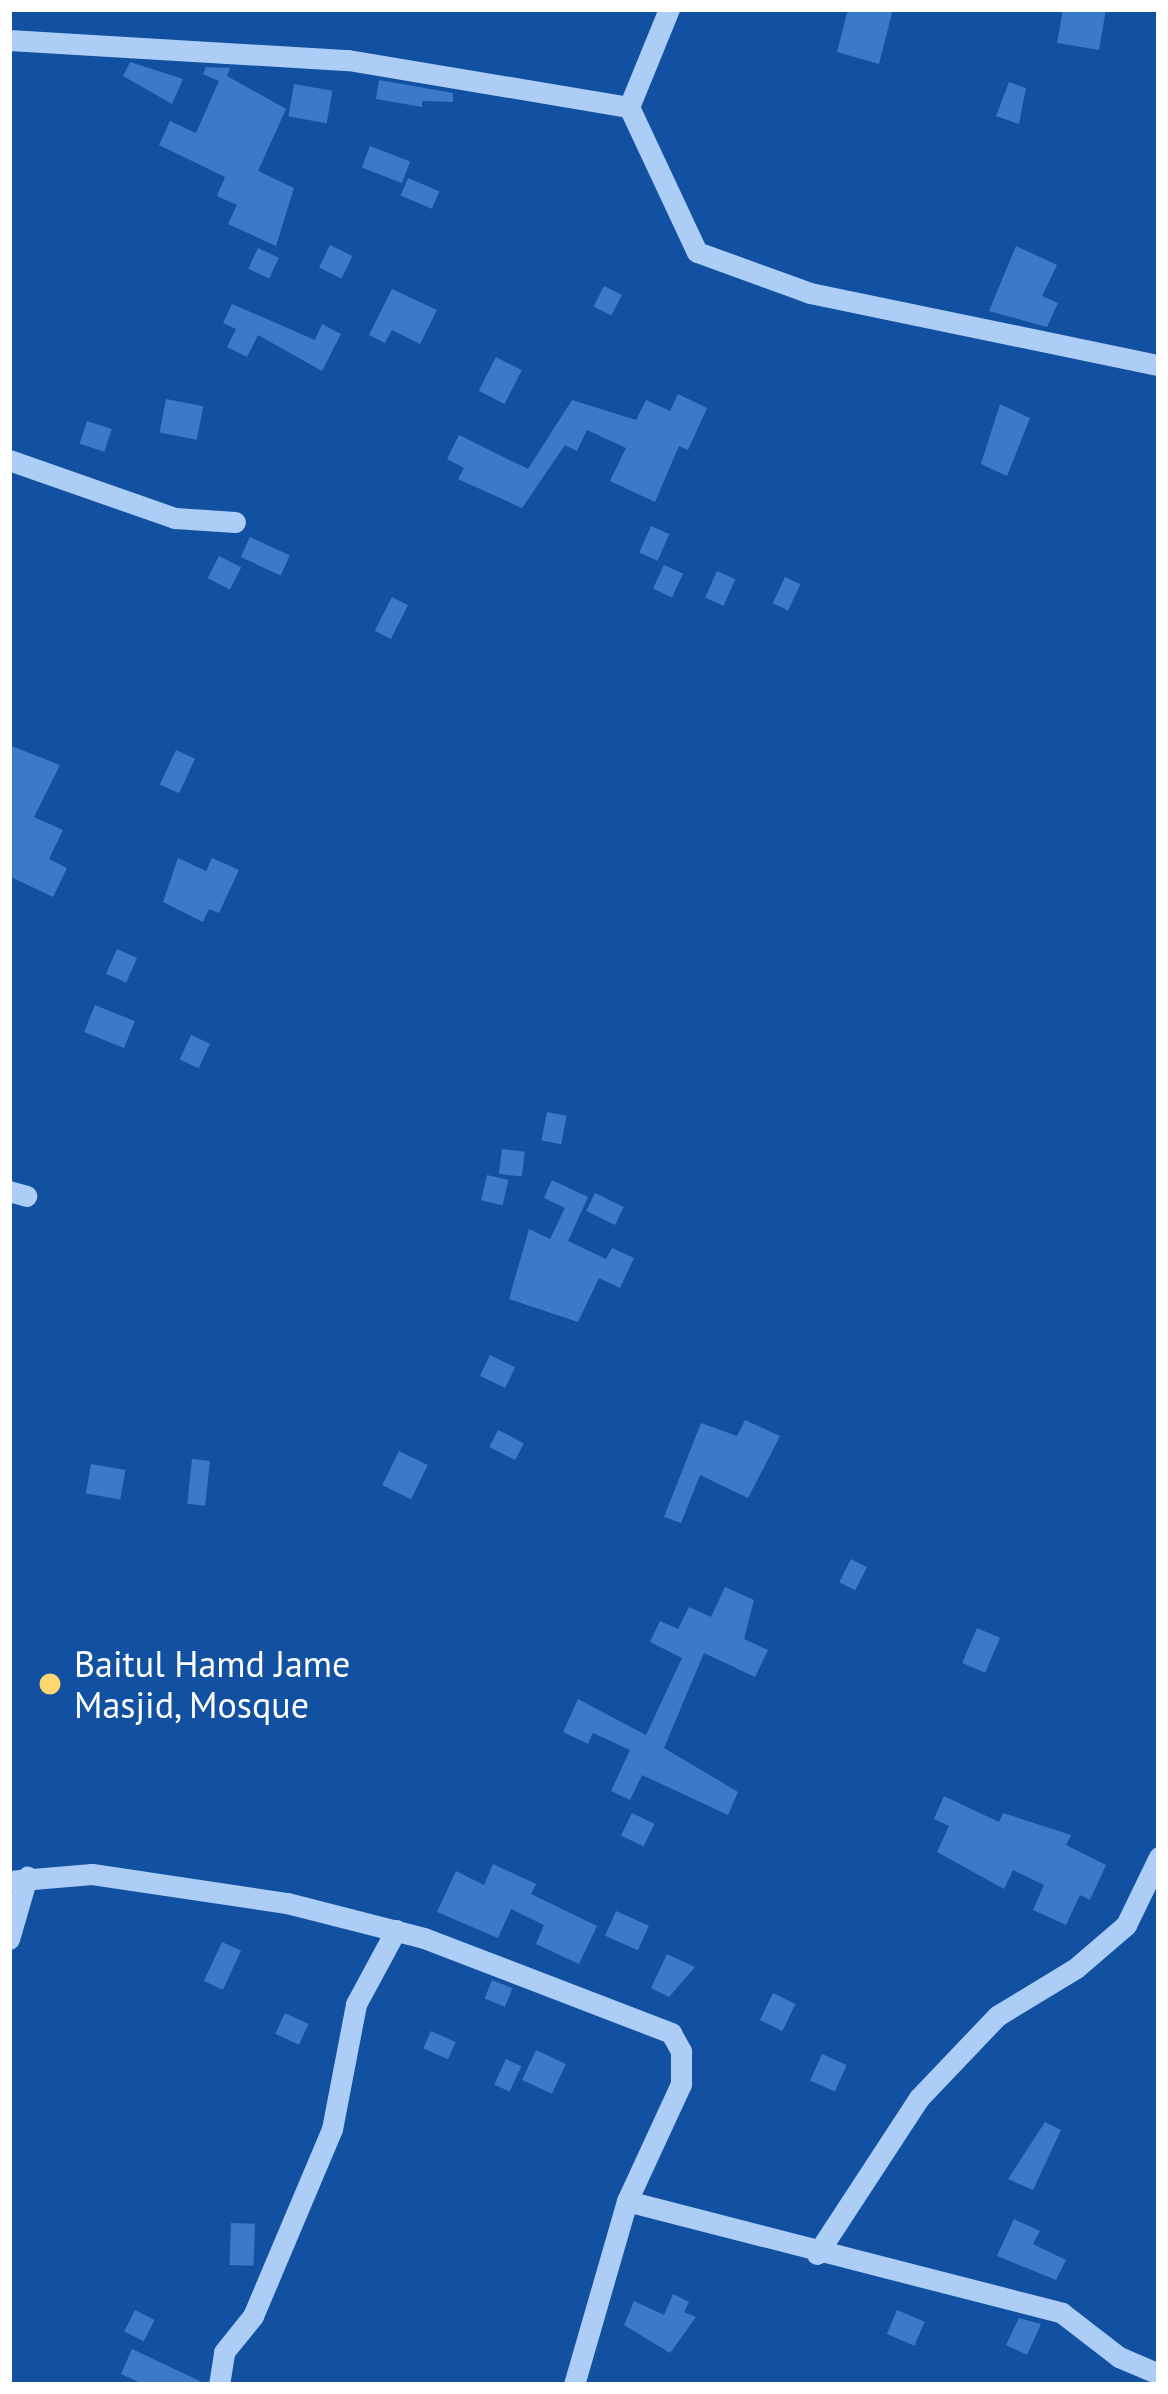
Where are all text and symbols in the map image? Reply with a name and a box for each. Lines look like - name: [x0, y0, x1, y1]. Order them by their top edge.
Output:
- place label: Baitul Hamd Jame Masjid, Mosque: [74, 1641, 350, 1726]
- marker: Baitul Hamd Jame Masjid, Mosque: [37, 1671, 63, 1697]

